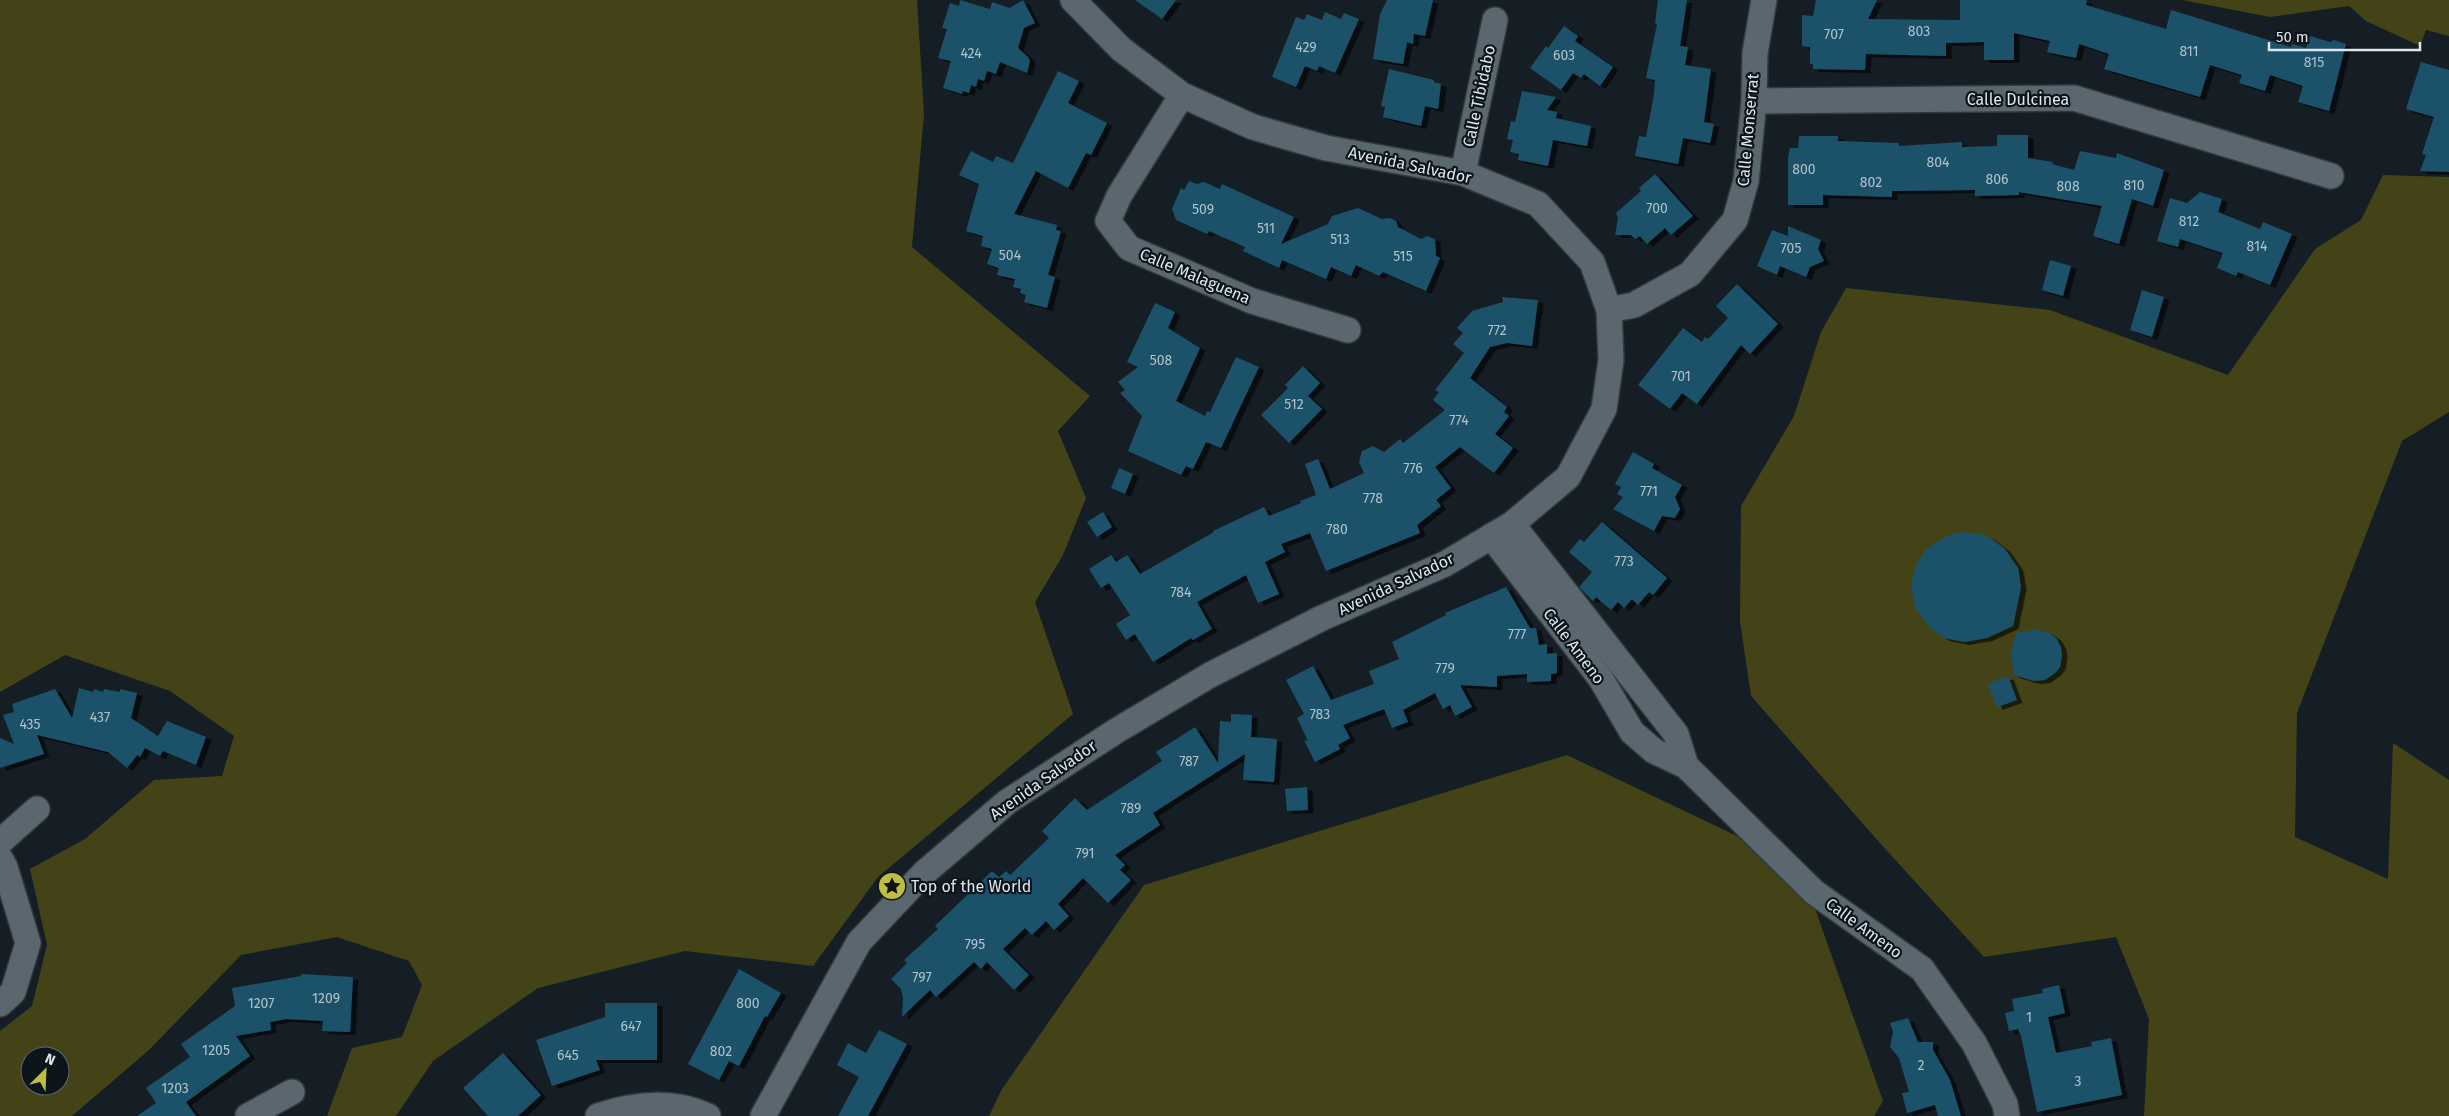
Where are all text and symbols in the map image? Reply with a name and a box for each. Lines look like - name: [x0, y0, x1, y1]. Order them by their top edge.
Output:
- scale bar: [2269, 20, 2420, 52]
- house number: 803: [1908, 23, 1930, 40]
- house number: 707: [1824, 26, 1844, 43]
- text: 50 m: [2276, 28, 2309, 46]
- house number: 429: [1295, 39, 1317, 56]
- street label: Calle Tibidabo: [1459, 43, 1499, 149]
- house number: 811: [2179, 43, 2199, 60]
- house number: 424: [960, 45, 982, 62]
- house number: 603: [1553, 47, 1575, 64]
- house number: 815: [2304, 54, 2324, 71]
- street label: Calle Monserrat: [1734, 73, 1762, 187]
- street label: Calle Dulcinea: [1967, 90, 2069, 109]
- street label: Avenida Salvador: [1347, 143, 1474, 187]
- house number: 804: [1927, 154, 1950, 171]
- house number: 800: [1792, 161, 1816, 178]
- house number: 806: [1986, 171, 2009, 188]
- house number: 802: [1860, 174, 1882, 191]
- house number: 810: [2123, 177, 2145, 194]
- house number: 808: [2056, 178, 2080, 195]
- house number: 700: [1646, 200, 1668, 217]
- house number: 509: [1192, 201, 1214, 218]
- house number: 812: [2179, 213, 2199, 230]
- house number: 511: [1257, 220, 1275, 237]
- house number: 513: [1330, 231, 1350, 248]
- house number: 814: [2247, 238, 2268, 255]
- house number: 705: [1781, 240, 1801, 257]
- street label: Calle Malaguena: [1137, 244, 1253, 308]
- house number: 504: [999, 247, 1022, 264]
- house number: 515: [1393, 248, 1413, 265]
- house number: 772: [1487, 322, 1507, 339]
- house number: 508: [1150, 352, 1173, 369]
- house number: 701: [1671, 368, 1691, 385]
- house number: 512: [1284, 396, 1304, 413]
- house number: 774: [1449, 412, 1469, 429]
- house number: 776: [1403, 460, 1423, 477]
- house number: 771: [1640, 483, 1658, 500]
- house number: 778: [1363, 490, 1383, 507]
- house number: 780: [1326, 521, 1348, 538]
- street label: Avenida Salvador: [1335, 549, 1458, 619]
- house number: 773: [1614, 553, 1634, 570]
- house number: 784: [1170, 584, 1192, 601]
- street label: Calle Ameno: [1539, 604, 1609, 688]
- house number: 777: [1508, 626, 1526, 643]
- house number: 779: [1435, 660, 1455, 677]
- house number: 783: [1310, 706, 1330, 723]
- house number: 437: [90, 709, 110, 726]
- house number: 435: [19, 716, 41, 733]
- street label: Avenida Salvador: [986, 736, 1100, 824]
- house number: 787: [1179, 753, 1199, 770]
- house number: 789: [1121, 800, 1141, 817]
- house number: 791: [1075, 845, 1095, 862]
- place icon: Top of the World: [877, 871, 907, 901]
- place label: Top of the World: [911, 877, 1031, 896]
- street label: Calle Ameno: [1822, 894, 1906, 962]
- house number: 795: [965, 936, 985, 953]
- house number: 797: [912, 969, 932, 986]
- house number: 1209: [312, 990, 340, 1007]
- house number: 1207: [248, 995, 274, 1012]
- house number: 800: [736, 995, 760, 1012]
- house number: 1: [2026, 1009, 2032, 1026]
- house number: 647: [621, 1018, 641, 1035]
- house number: 1205: [202, 1042, 230, 1059]
- house number: 802: [710, 1043, 732, 1060]
- north arrow: [20, 1046, 70, 1096]
- house number: 645: [557, 1047, 579, 1064]
- text: N: [42, 1050, 58, 1069]
- house number: 2: [1918, 1057, 1925, 1074]
- house number: 3: [2075, 1073, 2082, 1090]
- house number: 1203: [161, 1080, 189, 1097]

